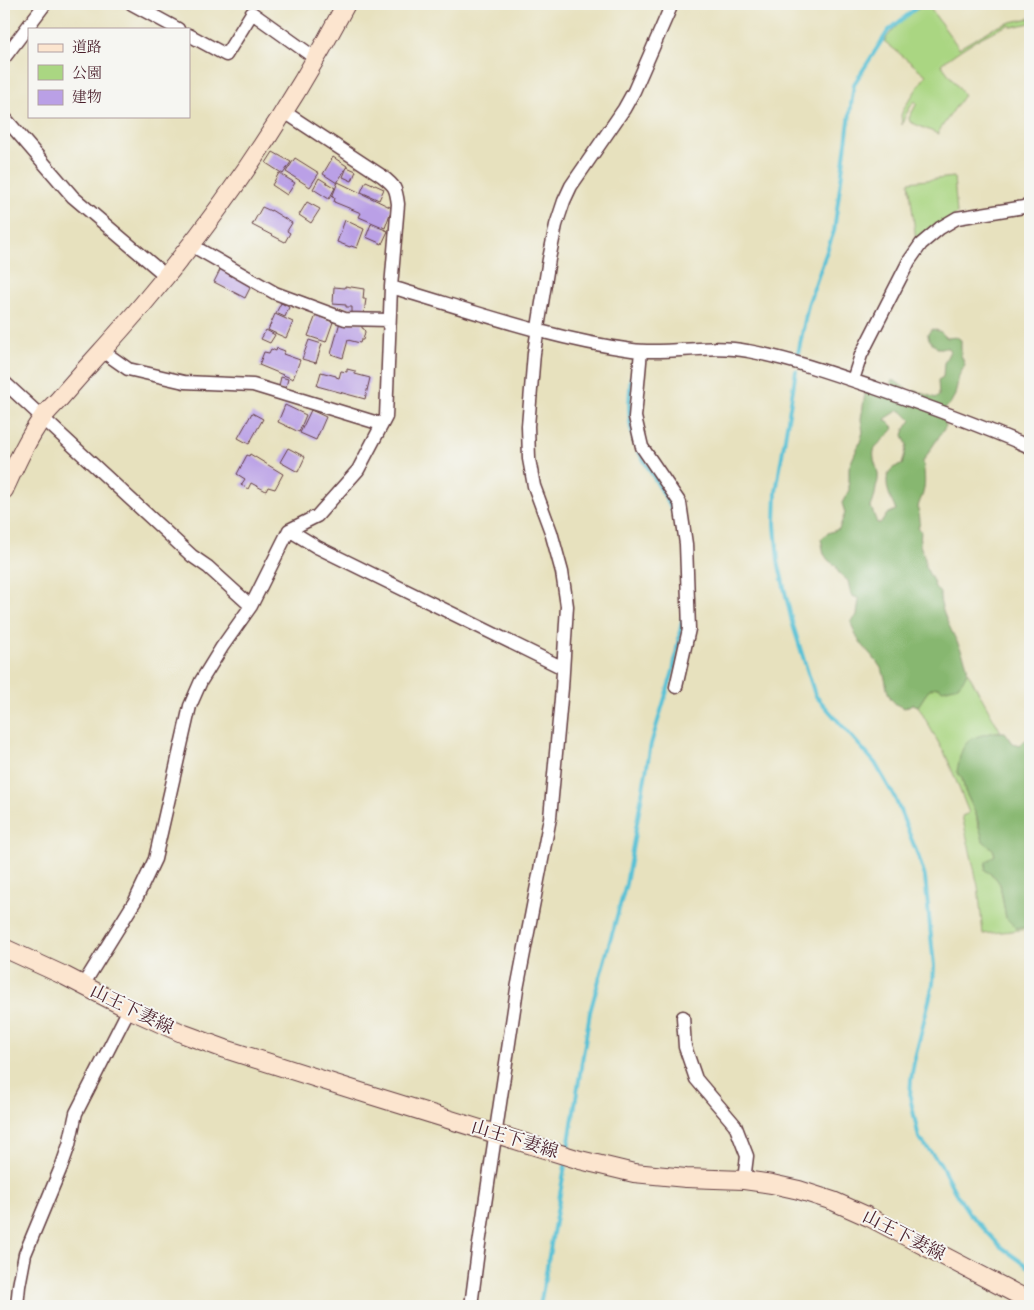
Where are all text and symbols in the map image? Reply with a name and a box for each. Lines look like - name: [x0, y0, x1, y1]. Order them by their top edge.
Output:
- legend: [28, 28, 190, 118]
- text: 道路: [72, 38, 102, 59]
- text: 公園: [72, 64, 102, 85]
- text: 建物: [72, 88, 102, 109]
- street label: 山王下妻線: [85, 979, 177, 1041]
- street label: 山王下妻線: [468, 1115, 561, 1166]
- street label: 山王下妻線: [858, 1205, 949, 1268]

